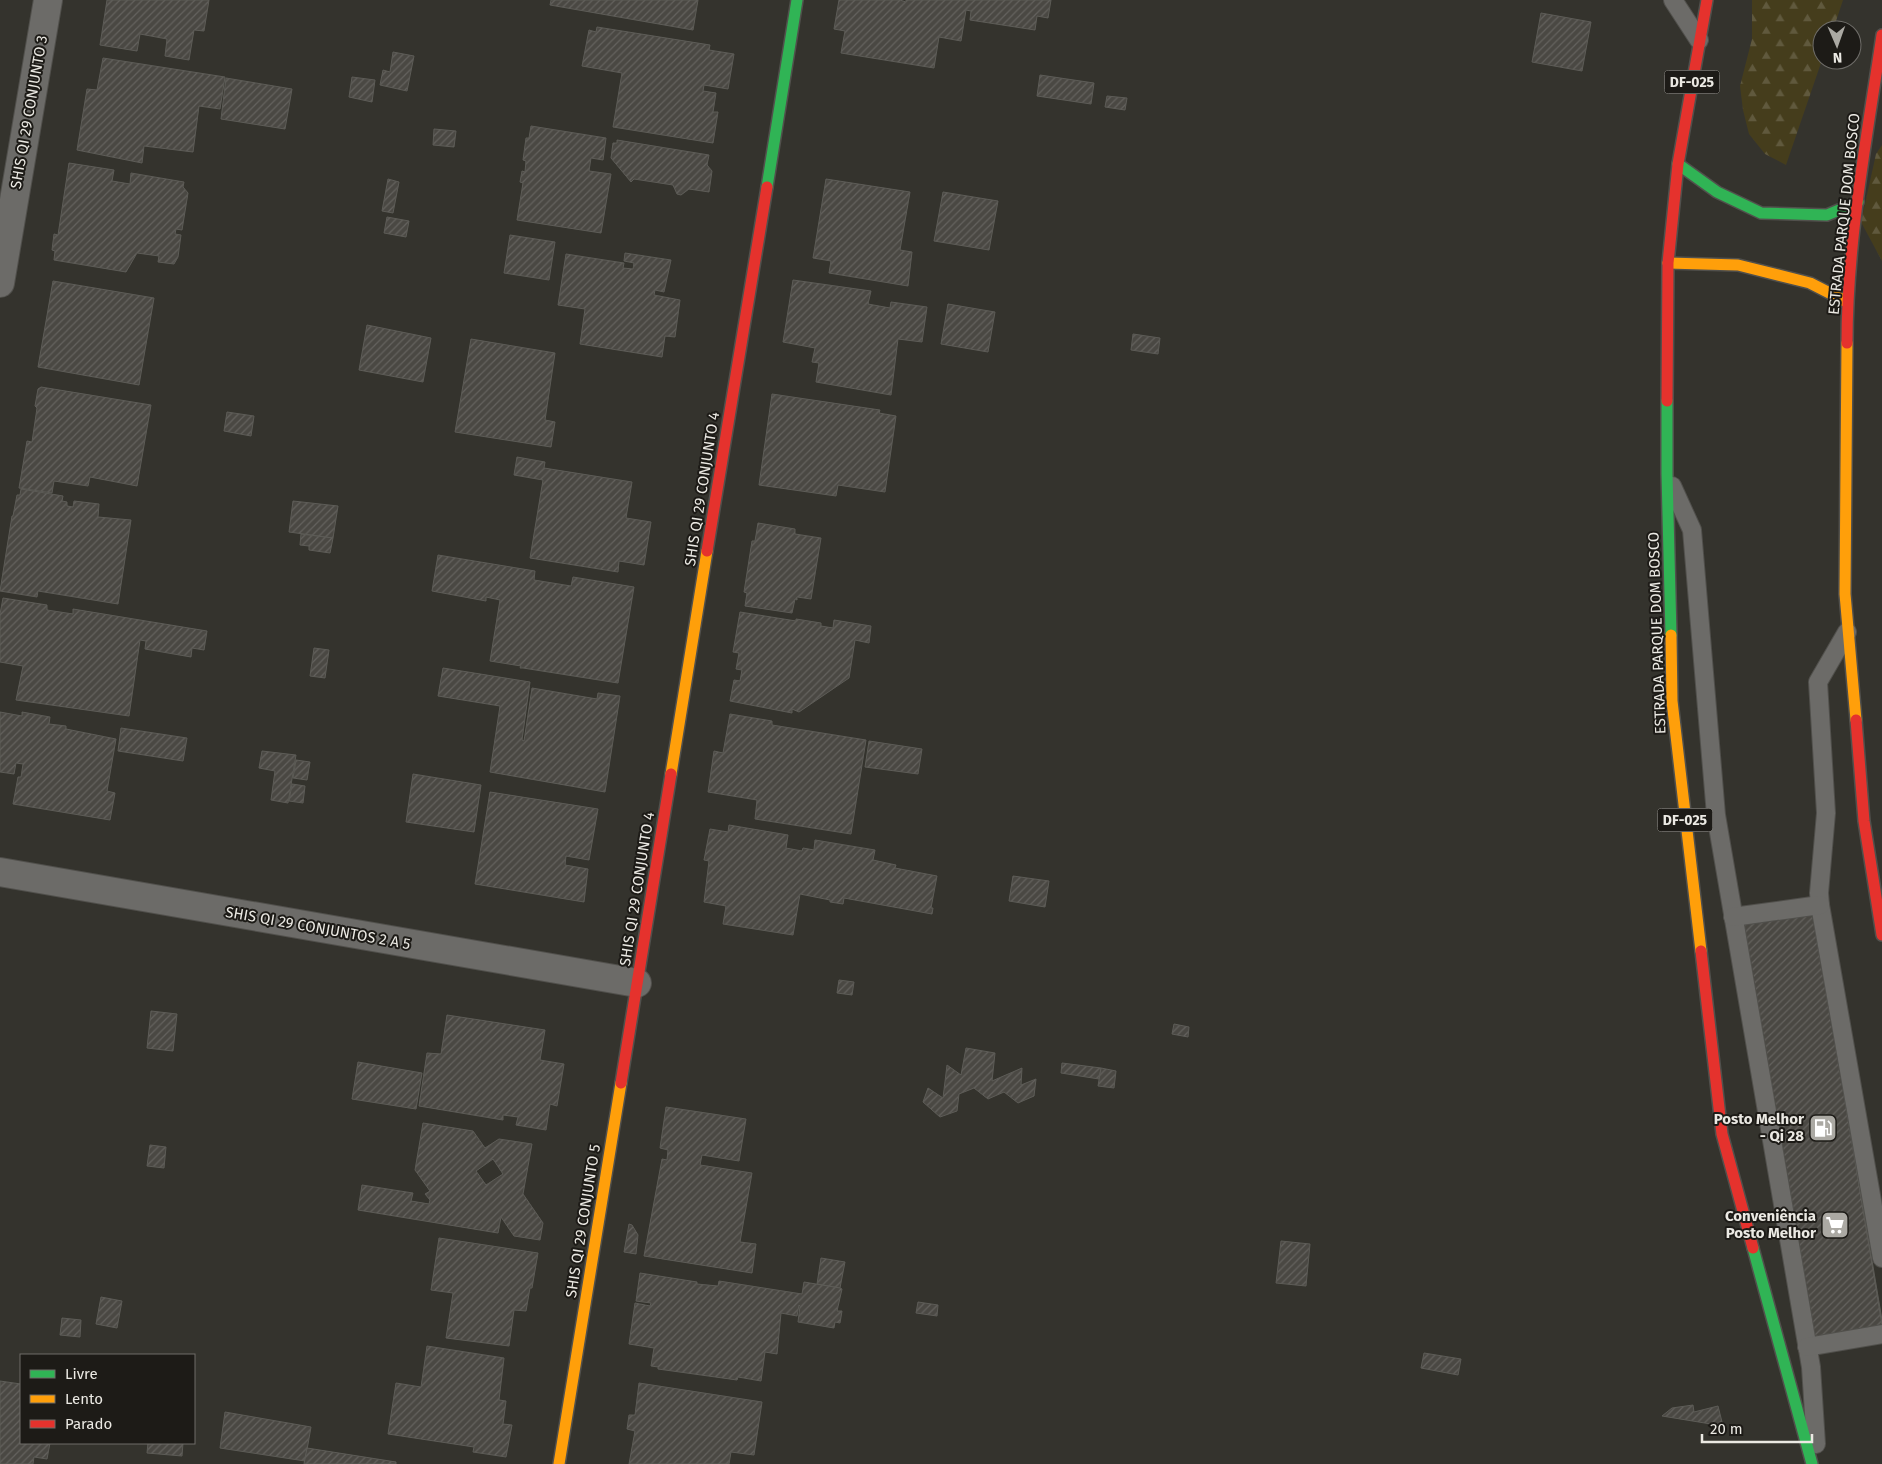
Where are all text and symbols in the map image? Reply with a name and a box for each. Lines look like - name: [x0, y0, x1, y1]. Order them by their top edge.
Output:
- north arrow: [1812, 20, 1862, 70]
- street label: SHIS QI 29 CONJUNTO 3: [7, 34, 51, 190]
- text: N: [1832, 49, 1842, 66]
- road number: DF-025: [1664, 70, 1720, 94]
- street label: ESTRADA PARQUE DOM BOSCO: [1824, 112, 1864, 316]
- street label: SHIS QI 29 CONJUNTO 4: [681, 411, 723, 567]
- street label: ESTRADA PARQUE DOM BOSCO: [1644, 531, 1670, 735]
- road number: DF-025: [1658, 808, 1712, 832]
- street label: SHIS QI 29 CONJUNTO 4: [616, 811, 658, 967]
- street label: SHIS QI 29 CONJUNTOS 2 A 5: [224, 903, 412, 953]
- place label: Posto Melhor - Qi 28: [1714, 1110, 1805, 1145]
- fuel station icon: Posto Melhor - Qi 28: [1808, 1113, 1838, 1143]
- street label: SHIS QI 29 CONJUNTO 5: [562, 1143, 604, 1299]
- place label: Conveniência Posto Melhor: [1725, 1207, 1817, 1242]
- supermarket icon: Conveniência Posto Melhor: [1820, 1210, 1850, 1240]
- legend: [20, 1354, 195, 1444]
- text: Livre: [65, 1365, 98, 1383]
- text: Lento: [65, 1390, 103, 1408]
- scale bar: [1702, 1412, 1812, 1444]
- text: Parado: [65, 1415, 112, 1433]
- text: 20 m: [1710, 1420, 1743, 1438]

